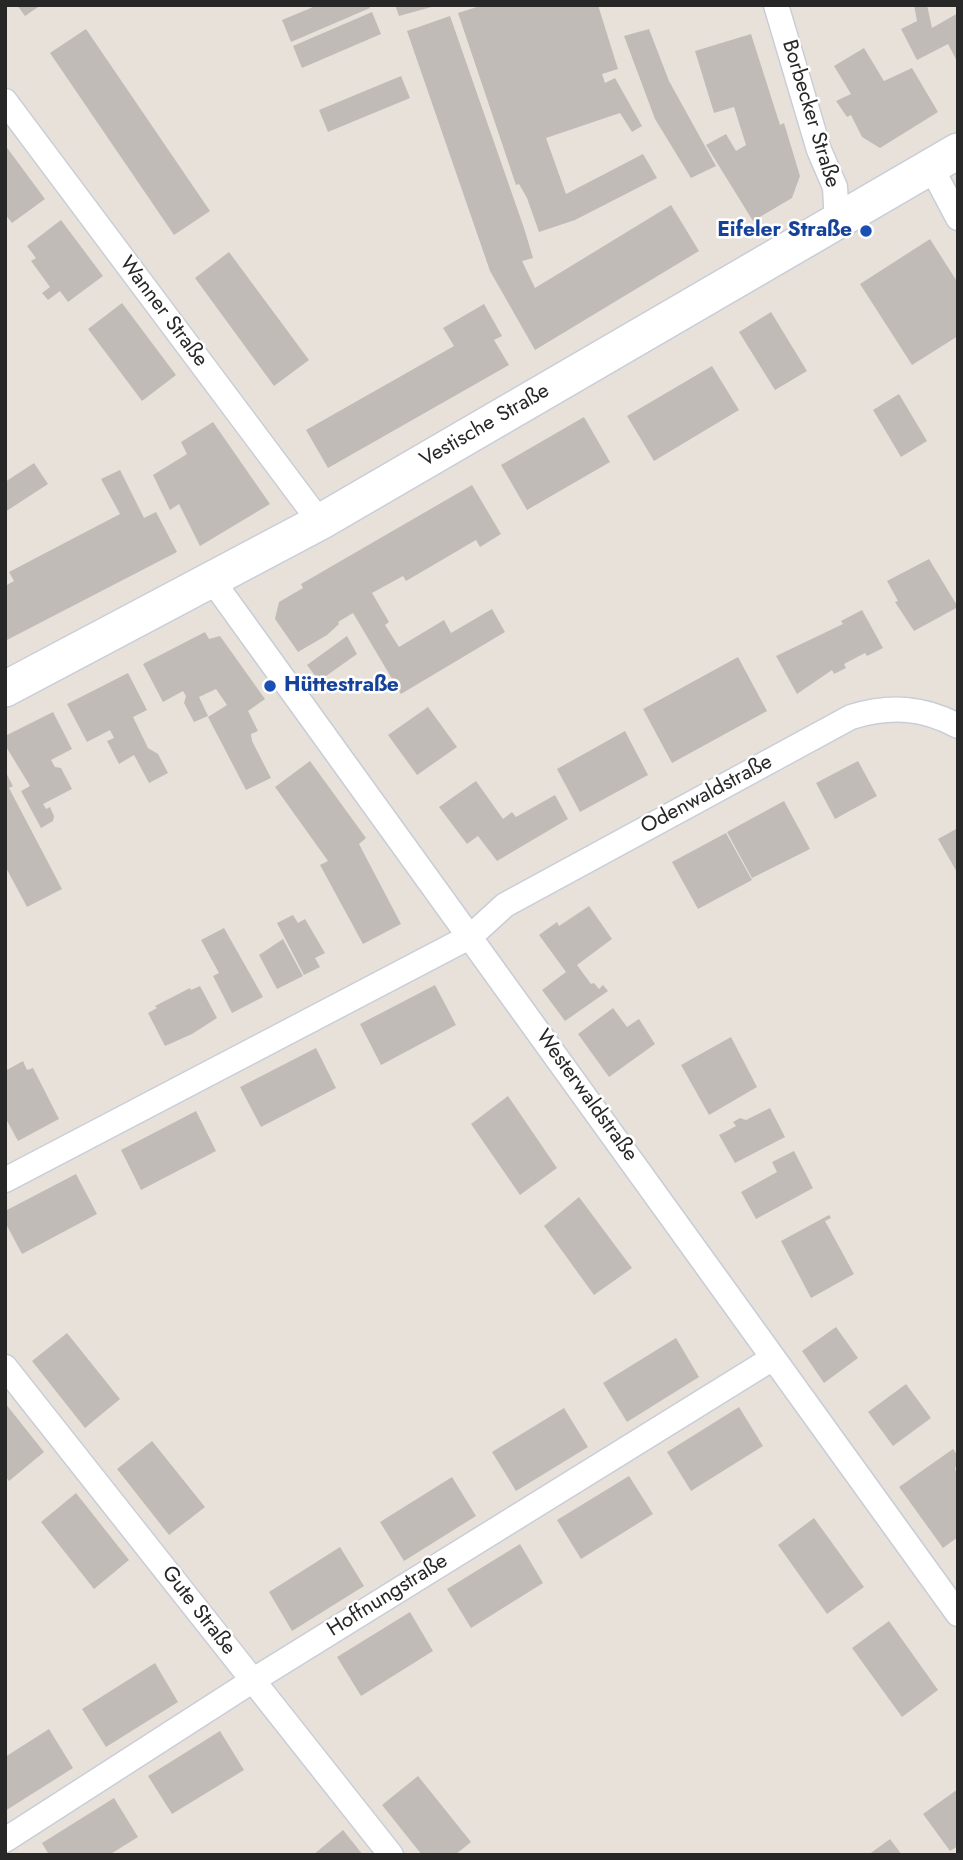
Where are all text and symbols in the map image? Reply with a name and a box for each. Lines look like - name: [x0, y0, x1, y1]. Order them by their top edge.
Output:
- street label: Borbecker Straße: [776, 37, 844, 191]
- place label: Eifeler Straße: [717, 218, 852, 244]
- marker: Eifeler Straße: [858, 223, 874, 239]
- street label: Wanner Straße: [113, 252, 213, 372]
- street label: Vestische Straße: [416, 379, 554, 473]
- place label: Hüttestraße: [284, 673, 399, 699]
- marker: Hüttestraße: [262, 678, 278, 694]
- street label: Odenwaldstraße: [637, 750, 777, 840]
- street label: Westerwaldstraße: [530, 1025, 642, 1167]
- street label: Hoffnungstraße: [323, 1549, 453, 1643]
- street label: Gute Straße: [155, 1561, 241, 1661]

